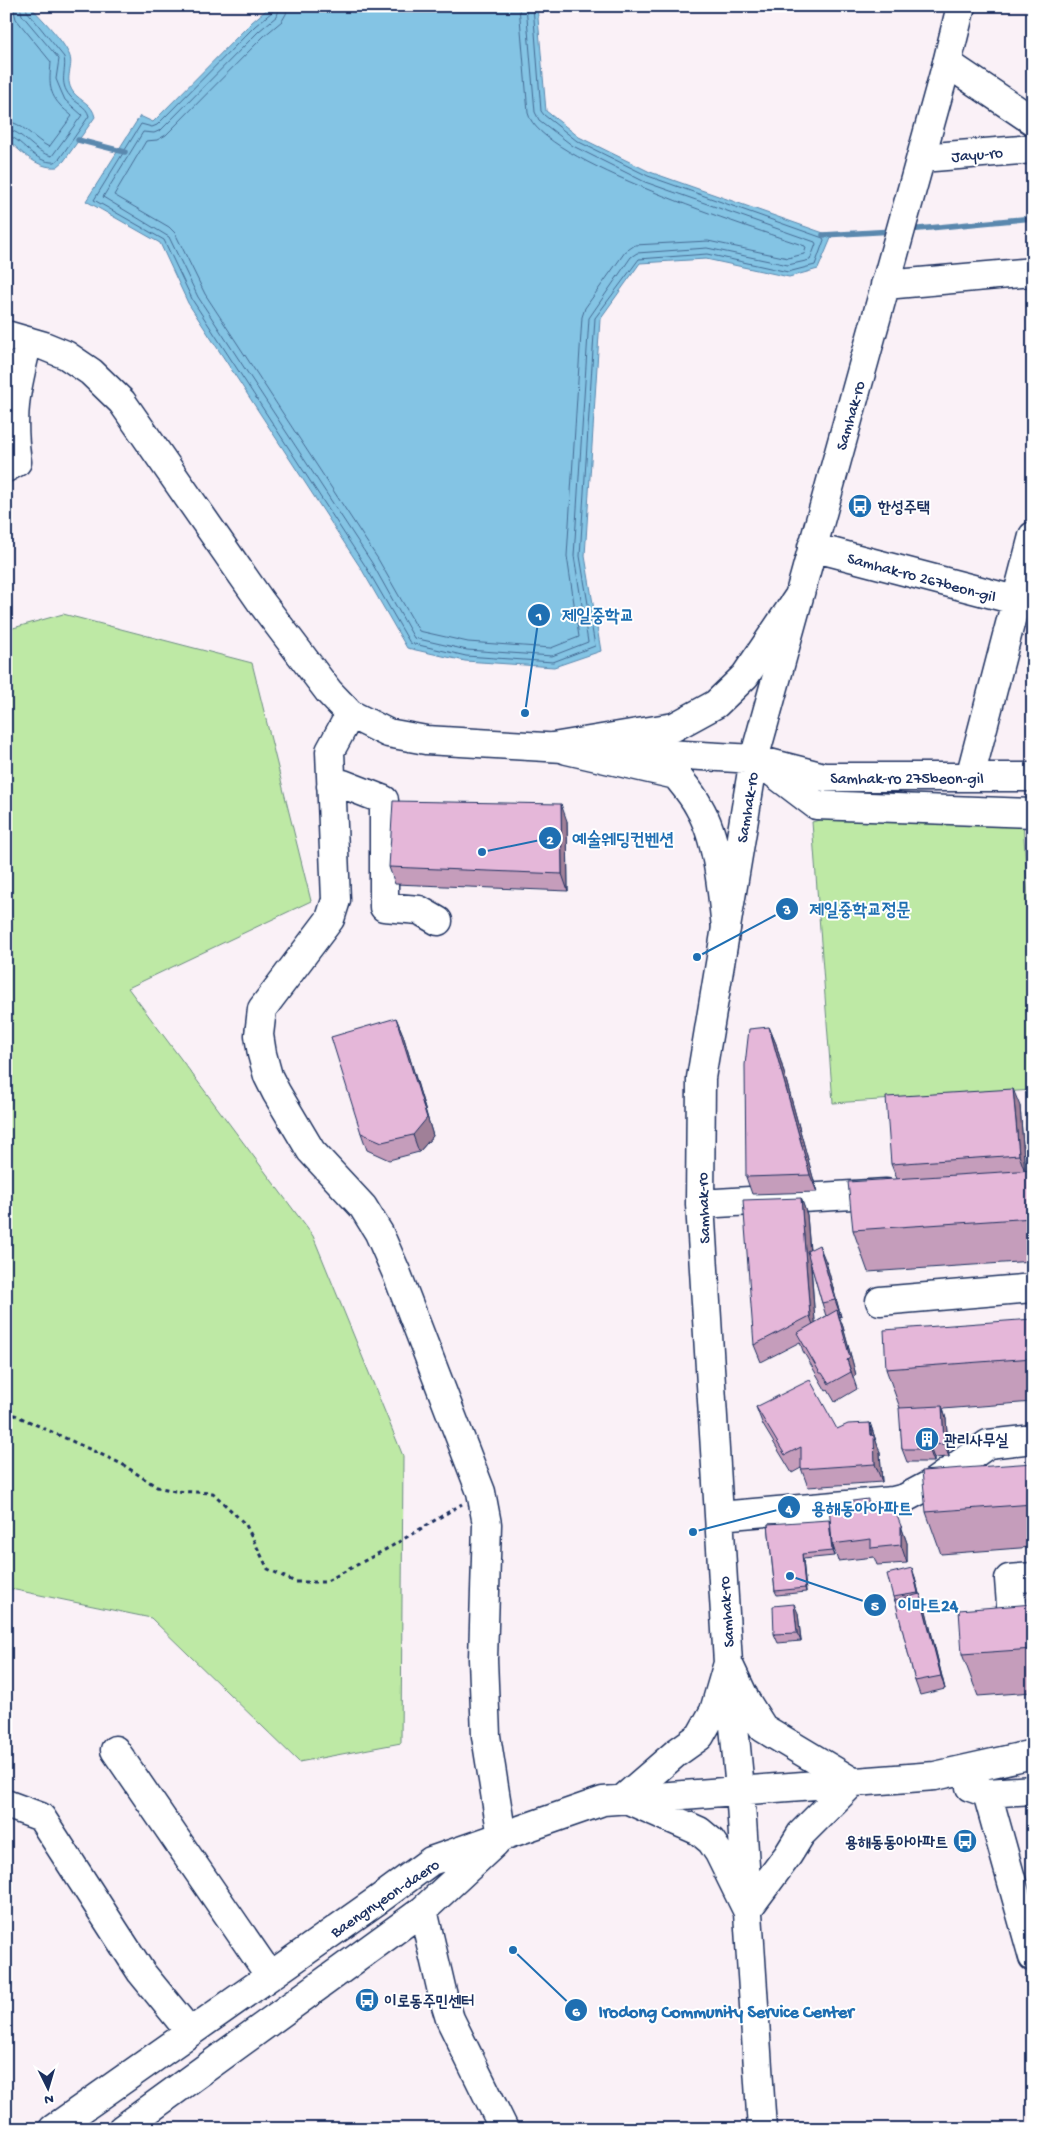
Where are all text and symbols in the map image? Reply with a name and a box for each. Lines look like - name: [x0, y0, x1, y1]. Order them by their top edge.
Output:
- street label: Jayu-ro: [951, 145, 1004, 168]
- street label: Samhak-ro: [833, 379, 871, 453]
- bus stop icon: 한성주택: [847, 493, 873, 519]
- place label: 한성주택: [877, 500, 930, 519]
- street label: Samhak-ro 267beon-gil: [845, 550, 997, 608]
- callout: 제일중학교: [527, 599, 644, 632]
- text: 제일중학교: [562, 607, 634, 628]
- text: 1: [535, 608, 542, 626]
- street label: Samhak-ro: [734, 771, 764, 844]
- street label: Samhak-ro 275beon-gil: [830, 771, 984, 790]
- callout: 예술웨딩컨벤션: [537, 822, 684, 855]
- text: 예술웨딩컨벤션: [572, 830, 674, 852]
- text: 2: [546, 832, 554, 850]
- callout: 제일중학교정문: [774, 892, 921, 925]
- text: 제일중학교정문: [809, 901, 911, 922]
- text: 3: [782, 902, 791, 920]
- street label: Samhak-ro: [695, 1172, 716, 1244]
- building icon: 관리사무실: [914, 1426, 940, 1452]
- place label: 관리사무실: [944, 1433, 1009, 1452]
- callout: 용해동아아파트: [776, 1491, 923, 1524]
- text: 용해동아아파트: [811, 1500, 913, 1521]
- text: 4: [784, 1501, 793, 1519]
- street label: Samhak-ro: [717, 1576, 740, 1648]
- callout: 이마트24: [863, 1589, 968, 1622]
- text: 이마트24: [898, 1597, 959, 1618]
- text: 5: [871, 1598, 879, 1616]
- bus stop icon: 용해동동아아파트: [952, 1828, 978, 1854]
- place label: 용해동동아아파트: [845, 1835, 948, 1854]
- street label: Baengnyeon-daero: [327, 1856, 444, 1944]
- bus stop icon: 이로동주민센터: [354, 1987, 380, 2013]
- place label: 이로동주민센터: [384, 1994, 474, 2013]
- callout: Irodong Community Service Center: [563, 1994, 863, 2027]
- text: Irodong Community Service Center: [598, 2003, 856, 2024]
- text: 6: [572, 2004, 580, 2022]
- north arrow: [22, 2062, 72, 2112]
- text: N: [44, 2090, 54, 2107]

